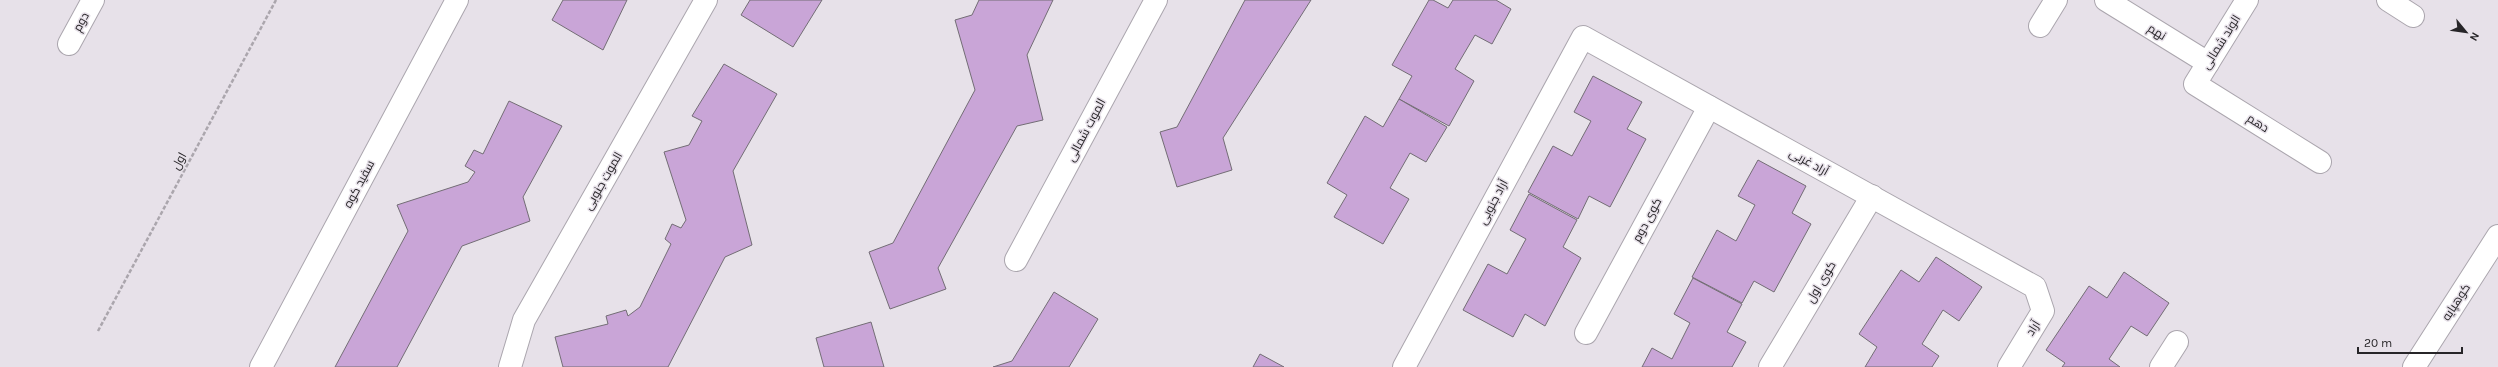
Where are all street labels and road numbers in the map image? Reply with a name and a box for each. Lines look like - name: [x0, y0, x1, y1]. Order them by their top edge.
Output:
- street label: دوم: [70, 10, 93, 35]
- street label: الوند شمالی: [2199, 12, 2243, 72]
- street label: نهم: [2145, 21, 2169, 44]
- street label: الموت شمالی: [1064, 96, 1108, 164]
- street label: دهم: [2244, 111, 2272, 136]
- street label: آراد غربی: [1787, 146, 1832, 179]
- street label: الموت جنوبی: [581, 149, 625, 213]
- street label: اول: [169, 150, 189, 172]
- street label: سفید کوه: [341, 158, 377, 210]
- street label: آراد جنوبی: [1475, 176, 1511, 227]
- street label: کوی دوم: [1630, 196, 1665, 245]
- street label: کوی اول: [1803, 259, 1839, 305]
- street label: کوهپایه: [2439, 281, 2474, 324]
- street label: آراد: [2023, 317, 2043, 338]

